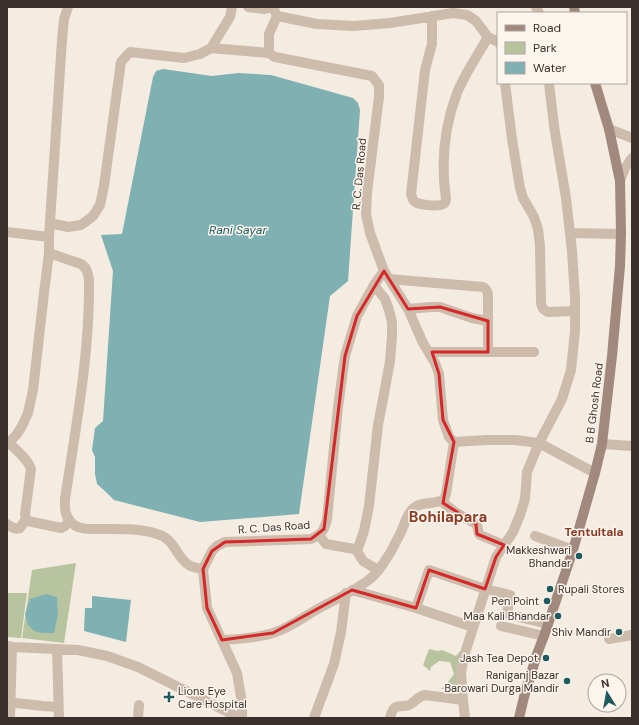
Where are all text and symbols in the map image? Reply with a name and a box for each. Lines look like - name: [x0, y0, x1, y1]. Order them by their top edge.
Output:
- legend: [497, 12, 627, 84]
- text: Road: [533, 20, 561, 36]
- text: Park: [533, 40, 557, 56]
- text: Water: [533, 60, 567, 76]
- street label: R. C. Das Road: [349, 137, 369, 211]
- water label: Rani Sayar: [209, 222, 267, 238]
- street label: B B Ghosh Road: [582, 362, 606, 444]
- district label: Bohilapara: [409, 507, 487, 527]
- street label: R. C. Das Road: [237, 517, 311, 537]
- district label: Tentultala: [565, 524, 623, 540]
- place label: Makkeshwari Bhandar: [506, 543, 571, 570]
- marker: Makkeshwari Bhandar: [574, 551, 584, 561]
- place label: Rupali Stores: [558, 582, 624, 596]
- marker: Rupali Stores: [545, 584, 555, 594]
- place label: Pen Point: [492, 594, 539, 608]
- marker: Pen Point: [542, 596, 552, 606]
- place label: Maa Kali Bhandar: [463, 609, 550, 623]
- marker: Maa Kali Bhandar: [553, 611, 563, 621]
- place label: Shiv Mandir: [552, 625, 611, 639]
- marker: Shiv Mandir: [614, 627, 624, 637]
- place label: Jash Tea Depot: [460, 651, 538, 665]
- marker: Jash Tea Depot: [541, 653, 551, 663]
- place label: Raniganj Bazar Barowari Durga Mandir: [444, 668, 559, 695]
- north arrow: [587, 673, 627, 713]
- marker: Raniganj Bazar Barowari Durga Mandir: [562, 676, 572, 686]
- text: N: [600, 676, 610, 691]
- place label: Lions Eye Care Hospital: [178, 684, 247, 711]
- marker: Lions Eye Care Hospital: [163, 691, 175, 703]

